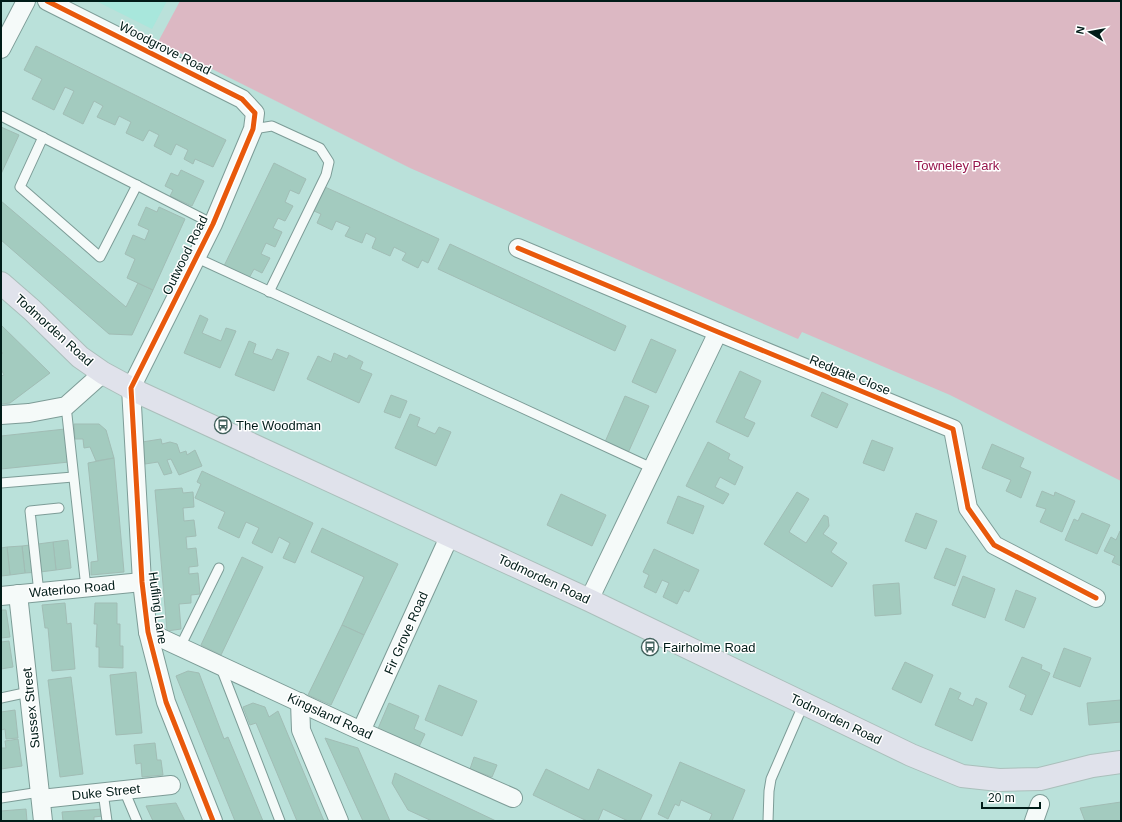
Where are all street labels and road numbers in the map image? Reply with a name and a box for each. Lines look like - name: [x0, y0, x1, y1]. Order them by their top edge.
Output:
- street label: Woodgrove Road: [117, 18, 213, 78]
- street label: Outwood Road: [159, 213, 211, 297]
- street label: Todmorden Road: [12, 291, 96, 369]
- street label: Redgate Close: [807, 352, 893, 398]
- street label: Todmorden Road: [496, 551, 592, 607]
- street label: Hufling Lane: [145, 571, 171, 645]
- street label: Waterloo Road: [28, 578, 116, 600]
- street label: Fir Grove Road: [381, 589, 431, 677]
- street label: Sussex Street: [19, 667, 43, 749]
- street label: Kingsland Road: [285, 690, 375, 742]
- street label: Todmorden Road: [788, 690, 884, 748]
- street label: Duke Street: [71, 781, 141, 803]

